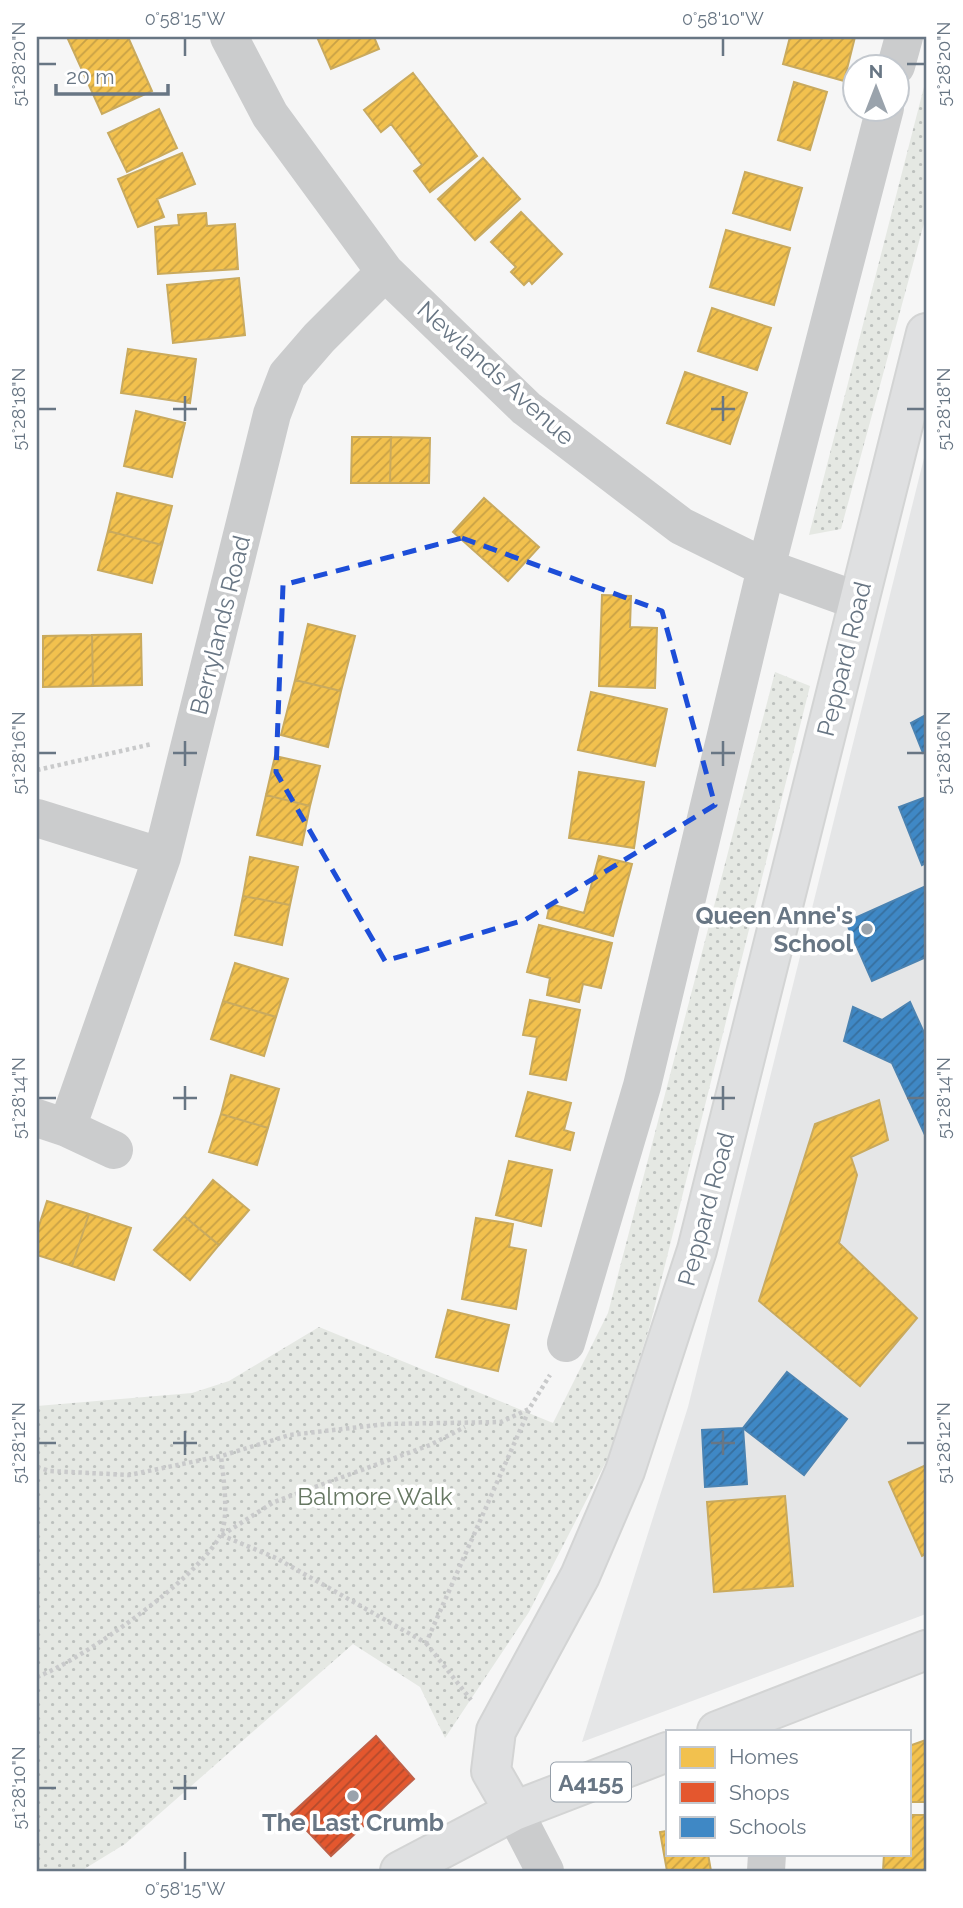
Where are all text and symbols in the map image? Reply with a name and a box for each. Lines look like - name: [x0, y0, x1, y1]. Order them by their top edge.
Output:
- text: 0°58'15"W: [145, 8, 226, 29]
- text: 0°58'10"W: [682, 8, 764, 29]
- text: 51°28'20"N: [8, 22, 29, 106]
- text: 51°28'20"N: [933, 22, 954, 106]
- scale bar: [56, 52, 168, 96]
- north arrow: [841, 52, 911, 122]
- text: N: [869, 60, 883, 82]
- text: 20 m: [66, 64, 114, 89]
- street label: Newlands Avenue: [411, 295, 581, 451]
- text: 51°28'18"N: [8, 368, 29, 450]
- text: 51°28'18"N: [933, 368, 954, 450]
- street label: Berrylands Road: [184, 532, 256, 718]
- street label: Peppard Road: [811, 579, 877, 739]
- text: 51°28'16"N: [8, 711, 29, 795]
- text: 51°28'16"N: [933, 711, 954, 795]
- place label: Queen Anne's School: [695, 901, 853, 958]
- marker: Queen Anne's School: [859, 921, 875, 937]
- text: 51°28'14"N: [8, 1057, 29, 1139]
- text: 51°28'14"N: [933, 1057, 954, 1139]
- street label: Peppard Road: [672, 1129, 740, 1289]
- text: 51°28'12"N: [8, 1402, 29, 1484]
- text: 51°28'12"N: [933, 1402, 954, 1484]
- park label: Balmore Walk: [297, 1482, 453, 1511]
- legend: [666, 1730, 911, 1856]
- text: Homes: [729, 1744, 799, 1769]
- text: 51°28'10"N: [8, 1746, 29, 1830]
- road number: A4155: [551, 1763, 631, 1802]
- text: Shops: [729, 1780, 790, 1805]
- marker: The Last Crumb: [345, 1788, 361, 1804]
- place label: The Last Crumb: [262, 1808, 444, 1837]
- text: Schools: [729, 1814, 806, 1839]
- text: 0°58'15"W: [145, 1878, 226, 1899]

